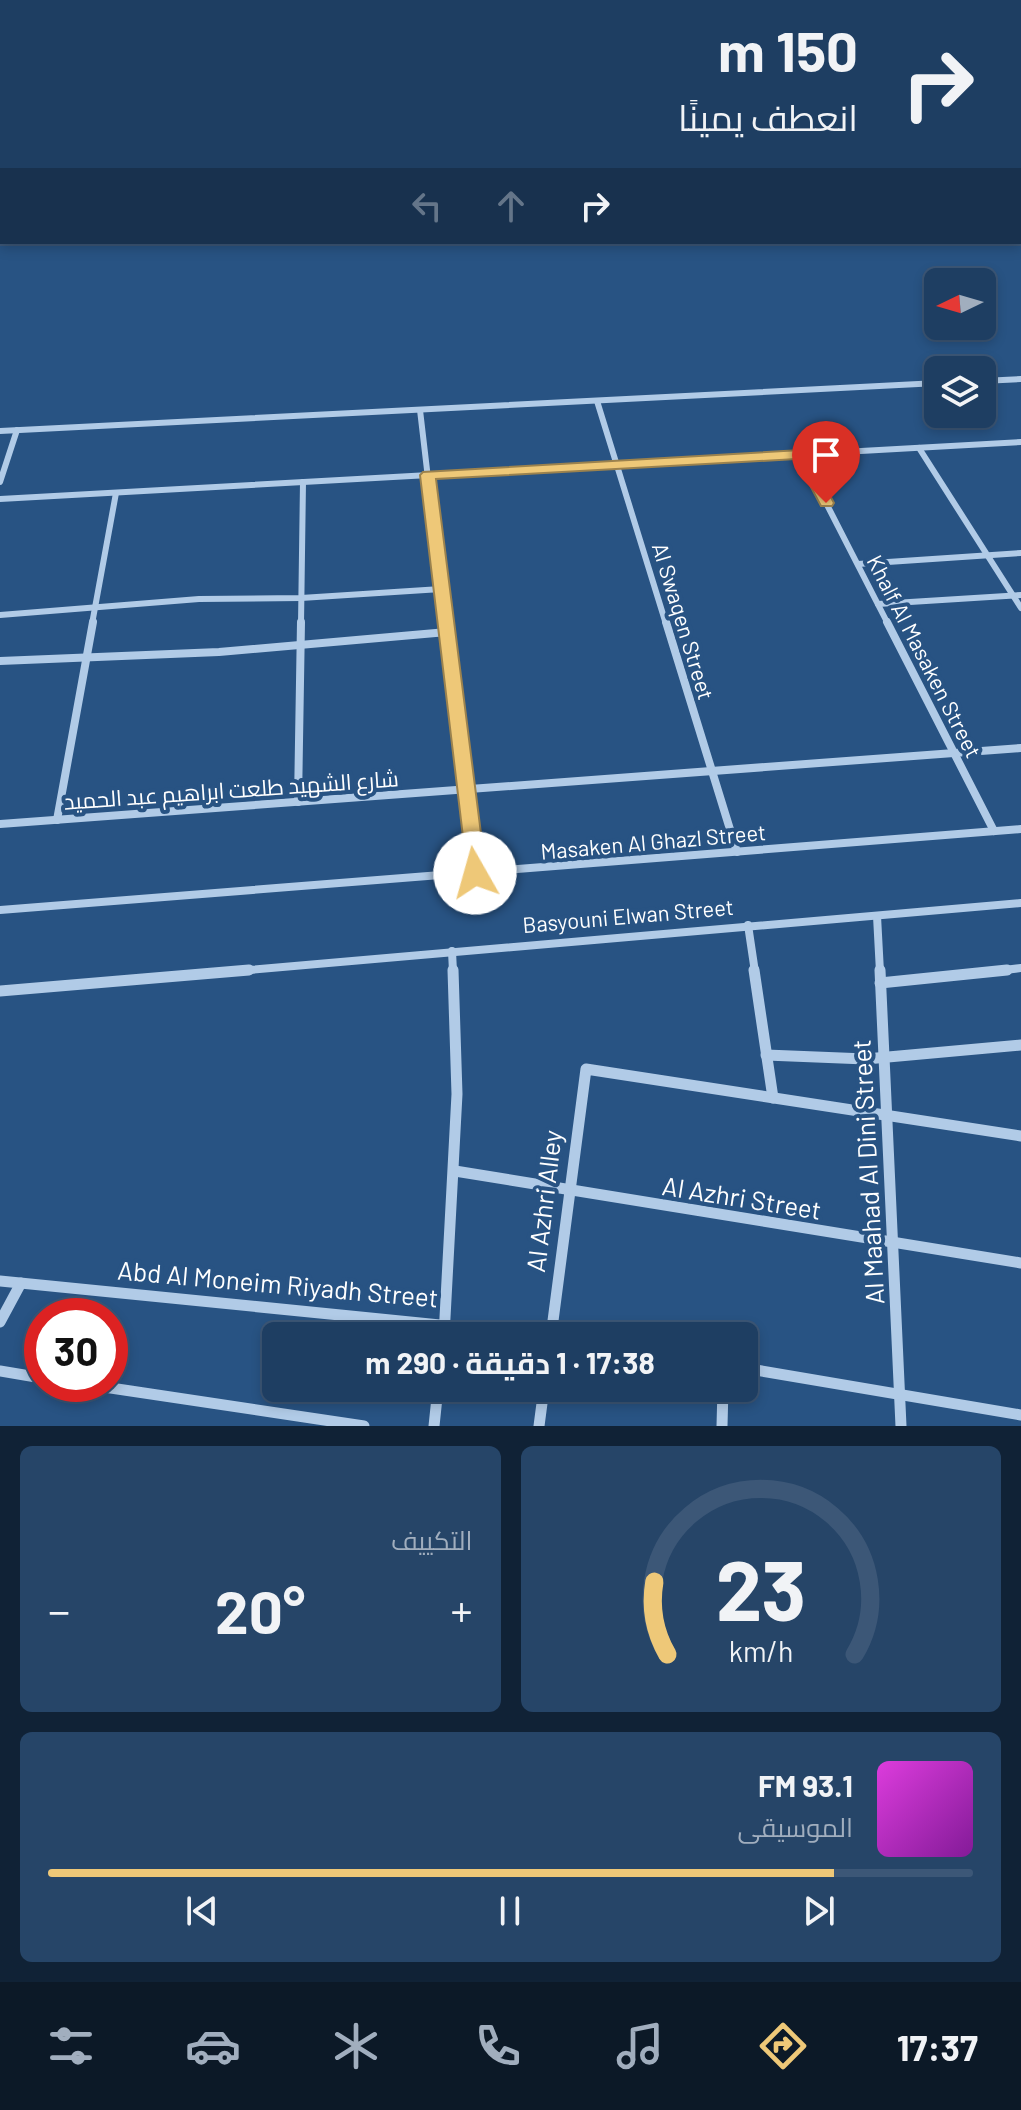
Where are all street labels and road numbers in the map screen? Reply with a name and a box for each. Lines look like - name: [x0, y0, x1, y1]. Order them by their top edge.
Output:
- street label: Al Swaqen Street: [648, 539, 720, 703]
- street label: Khalf Al Masaken Street: [863, 550, 987, 762]
- street label: شارع الشهيد طلعت ابراهيم عبد الحميد: [63, 764, 400, 818]
- street label: Masaken Al Ghazl Street: [539, 818, 767, 864]
- street label: Basyouni Elwan Street: [521, 893, 735, 937]
- street label: Al Maahad Al Dini Street: [845, 1039, 889, 1305]
- street label: Al Azhri Alley: [519, 1128, 567, 1274]
- street label: Al Azhri Street: [660, 1169, 824, 1225]
- street label: Abd Al Moneim Riyadh Street: [116, 1254, 440, 1312]

